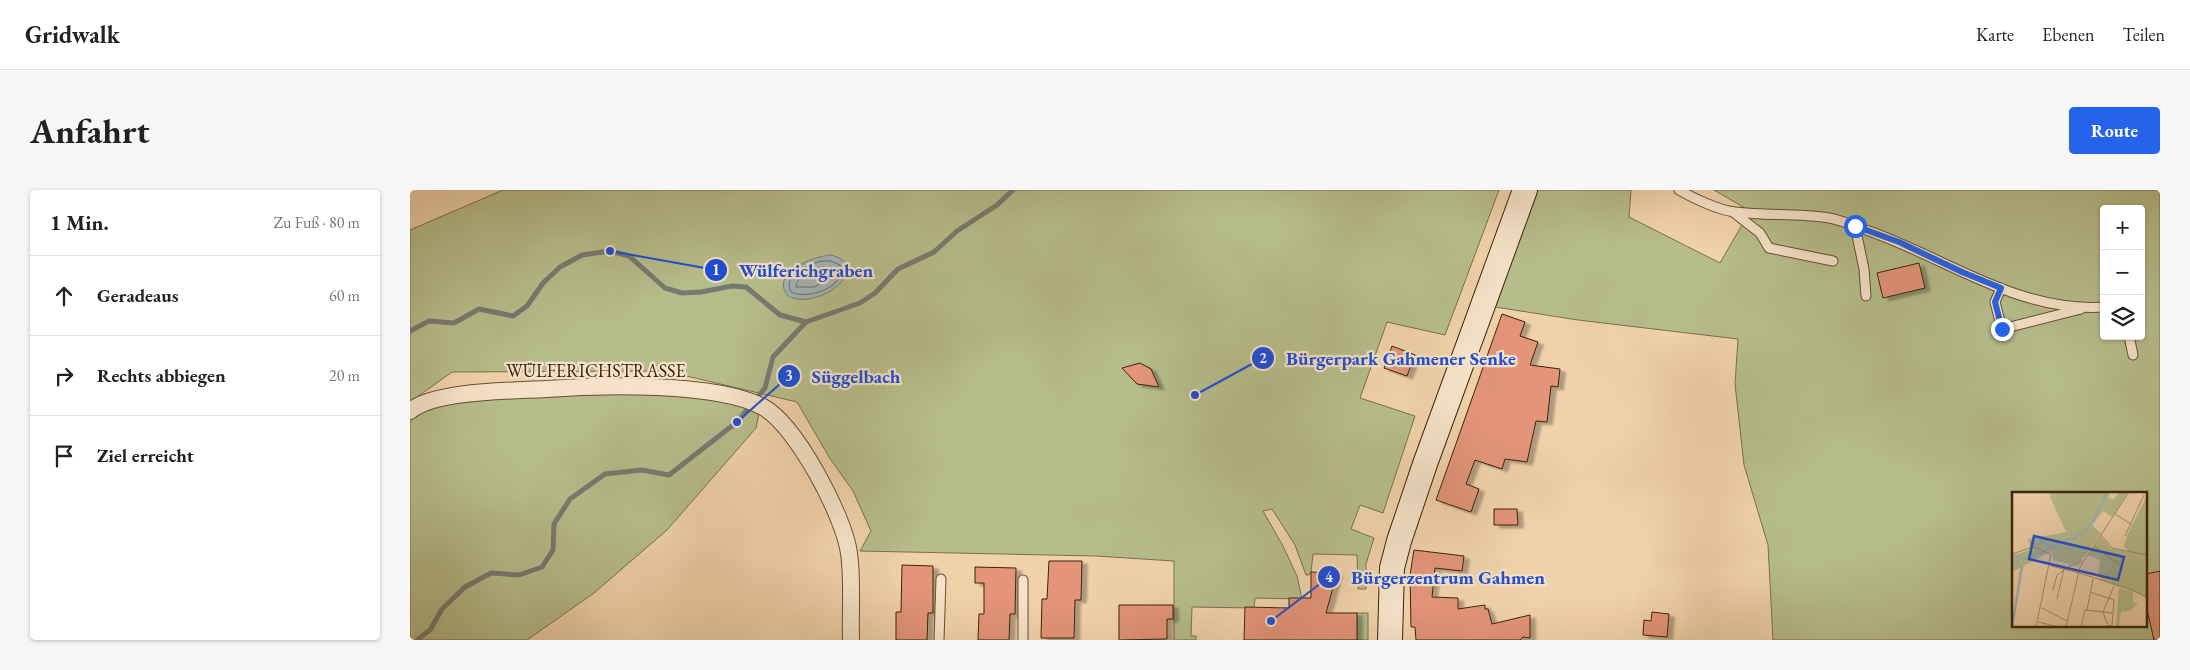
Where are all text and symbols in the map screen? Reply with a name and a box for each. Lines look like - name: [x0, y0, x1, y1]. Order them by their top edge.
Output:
- text: Gridwalk: [25, 19, 120, 50]
- text: Karte: [1976, 23, 2014, 46]
- text: Ebenen: [2042, 23, 2095, 46]
- text: Teilen: [2123, 23, 2165, 46]
- button: Route: [2069, 107, 2160, 154]
- text: Anfahrt: [30, 108, 150, 153]
- map controls: [2100, 205, 2145, 340]
- button: +: [2100, 205, 2145, 250]
- text: 1 Min.: [50, 209, 109, 236]
- text: Zu Fuß · 80 m: [273, 212, 360, 233]
- route start: [1844, 215, 1867, 238]
- button: −: [2100, 250, 2145, 295]
- callout: Wülferichgraben: [704, 253, 883, 287]
- text: Wülferichgraben: [739, 258, 874, 283]
- text: 1: [712, 260, 720, 279]
- icon: ahead: [50, 282, 78, 310]
- text: Geradeaus: [97, 283, 179, 308]
- text: 60 m: [329, 285, 360, 306]
- button: layers: [2100, 295, 2145, 340]
- route end: [1991, 318, 2014, 341]
- callout: Bürgerpark Gahmener Senke: [1251, 341, 1526, 375]
- text: Bürgerpark Gahmener Senke: [1286, 346, 1516, 371]
- text: 2: [1259, 348, 1267, 367]
- street label: WÜLFERICHSTRASSE: [506, 359, 686, 382]
- callout: Süggelbach: [777, 359, 911, 393]
- icon: right: [50, 362, 78, 390]
- text: Rechts abbiegen: [97, 363, 226, 388]
- text: Süggelbach: [812, 364, 901, 389]
- text: 20 m: [329, 365, 360, 386]
- text: 3: [785, 366, 793, 385]
- icon: arrive: [50, 442, 78, 470]
- text: Ziel erreicht: [97, 443, 194, 468]
- inset map: [2012, 492, 2148, 628]
- callout: Bürgerzentrum Gahmen: [1316, 560, 1555, 594]
- text: Bürgerzentrum Gahmen: [1351, 565, 1545, 590]
- text: 4: [1325, 567, 1334, 586]

